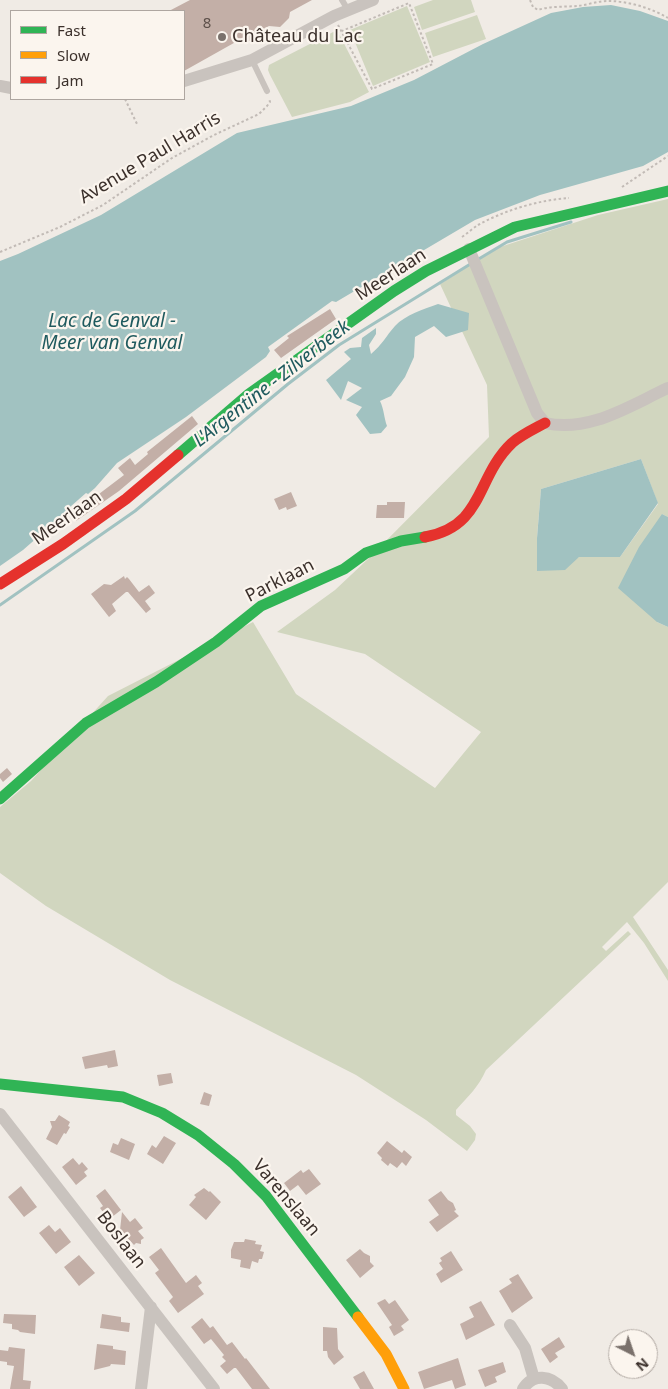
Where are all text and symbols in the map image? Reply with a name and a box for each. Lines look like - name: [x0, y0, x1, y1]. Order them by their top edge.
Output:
- legend: [10, 10, 185, 100]
- house number: 8: [203, 15, 211, 33]
- text: Fast: [57, 20, 86, 40]
- place label: Château du Lac: [232, 26, 362, 48]
- marker: Château du Lac: [216, 31, 228, 43]
- text: Slow: [57, 45, 90, 65]
- text: Jam: [57, 70, 84, 90]
- street label: Avenue Paul Harris: [75, 107, 225, 209]
- street label: Meerlaan: [352, 244, 430, 306]
- water label: Lac de Genval - Meer van Genval: [42, 311, 182, 355]
- water label: L'Argentine - Zilverbeek: [189, 316, 355, 452]
- street label: Meerlaan: [28, 486, 106, 550]
- street label: Parklaan: [242, 555, 318, 607]
- street label: Varenslaan: [248, 1155, 324, 1241]
- street label: Boslaan: [92, 1207, 150, 1273]
- north arrow: [608, 1329, 658, 1379]
- text: N: [632, 1354, 653, 1376]

